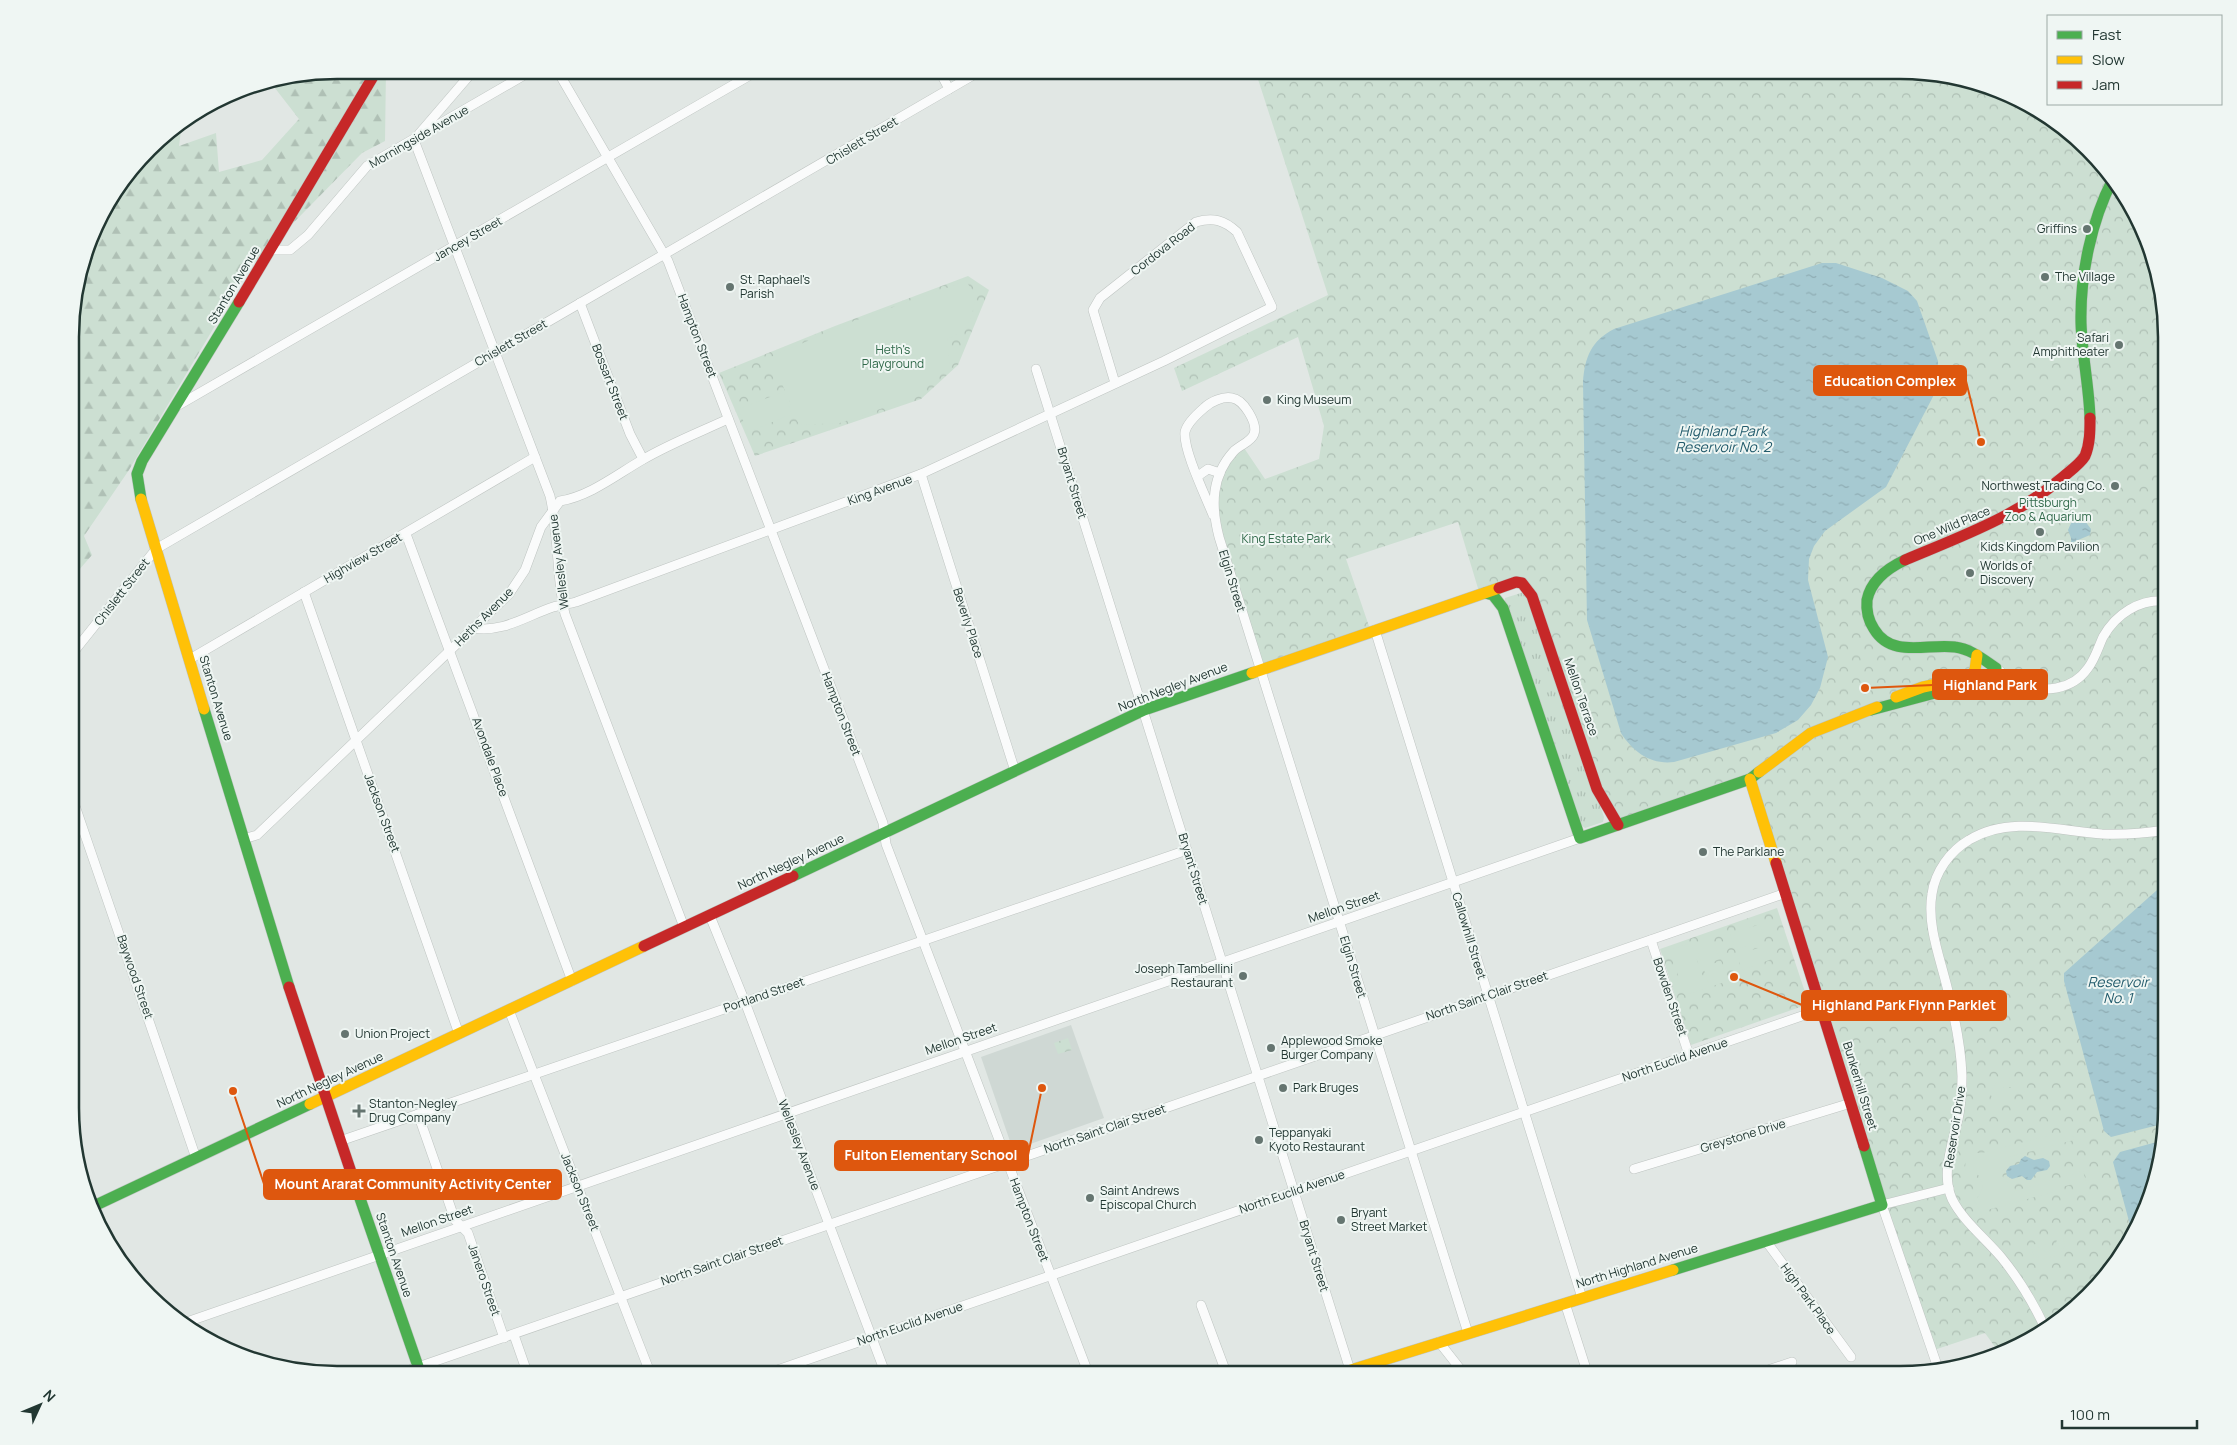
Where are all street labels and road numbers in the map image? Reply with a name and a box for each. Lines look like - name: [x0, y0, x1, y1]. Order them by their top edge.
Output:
- street label: Morningside Avenue: [366, 101, 472, 172]
- street label: Chislett Street: [823, 112, 901, 169]
- street label: Jancey Street: [430, 212, 505, 265]
- street label: Cordova Road: [1127, 218, 1198, 279]
- street label: Stanton Avenue: [204, 243, 264, 327]
- street label: Hampton Street: [674, 291, 721, 380]
- street label: Chislett Street: [471, 315, 550, 370]
- street label: Bossart Street: [588, 341, 633, 423]
- street label: Bryant Street: [1054, 445, 1091, 521]
- street label: King Avenue: [845, 470, 915, 509]
- street label: One Wild Place: [1911, 502, 1993, 549]
- street label: Wellesley Avenue: [544, 513, 573, 611]
- street label: Highview Street: [320, 528, 405, 587]
- street label: Elgin Street: [1215, 548, 1250, 614]
- street label: Chislett Street: [90, 554, 153, 629]
- street label: Heths Avenue: [450, 583, 517, 650]
- street label: Beverly Place: [949, 585, 988, 660]
- street label: Stanton Avenue: [195, 653, 238, 743]
- street label: Mellon Terrace: [1560, 656, 1603, 738]
- street label: North Negley Avenue: [1116, 658, 1230, 715]
- street label: Hampton Street: [818, 669, 865, 758]
- street label: Avondale Place: [468, 715, 513, 799]
- street label: Jackson Street: [360, 771, 405, 855]
- street label: North Negley Avenue: [735, 829, 847, 894]
- street label: Bryant Street: [1175, 831, 1212, 907]
- street label: Mellon Street: [1306, 886, 1382, 927]
- street label: Callowhill Street: [1448, 890, 1491, 982]
- street label: Baywood Street: [113, 933, 158, 1021]
- street label: Elgin Street: [1336, 934, 1371, 1000]
- street label: Bowden Street: [1649, 955, 1692, 1039]
- street label: North Saint Clair Street: [1424, 967, 1550, 1024]
- street label: Portland Street: [721, 973, 807, 1016]
- street label: Mellon Street: [923, 1018, 999, 1059]
- street label: North Euclid Avenue: [1620, 1033, 1730, 1086]
- street label: Bunkerhill Street: [1839, 1039, 1882, 1132]
- street label: North Negley Avenue: [274, 1047, 386, 1112]
- street label: Reservoir Drive: [1940, 1085, 1969, 1169]
- street label: Wellesley Avenue: [774, 1097, 825, 1193]
- street label: North Saint Clair Street: [1042, 1100, 1168, 1157]
- street label: Greystone Drive: [1698, 1114, 1788, 1157]
- street label: Jackson Street: [557, 1150, 604, 1234]
- street label: North Euclid Avenue: [1237, 1165, 1347, 1218]
- street label: Hampton Street: [1006, 1175, 1053, 1264]
- street label: Mellon Street: [399, 1200, 475, 1241]
- street label: Stanton Avenue: [372, 1210, 417, 1299]
- street label: Bryant Street: [1296, 1218, 1333, 1294]
- street label: North Saint Clair Street: [659, 1232, 785, 1289]
- street label: North Highland Avenue: [1574, 1239, 1700, 1292]
- street label: Janero Street: [464, 1241, 505, 1318]
- street label: High Park Place: [1777, 1260, 1840, 1338]
- street label: North Euclid Avenue: [855, 1297, 965, 1350]

